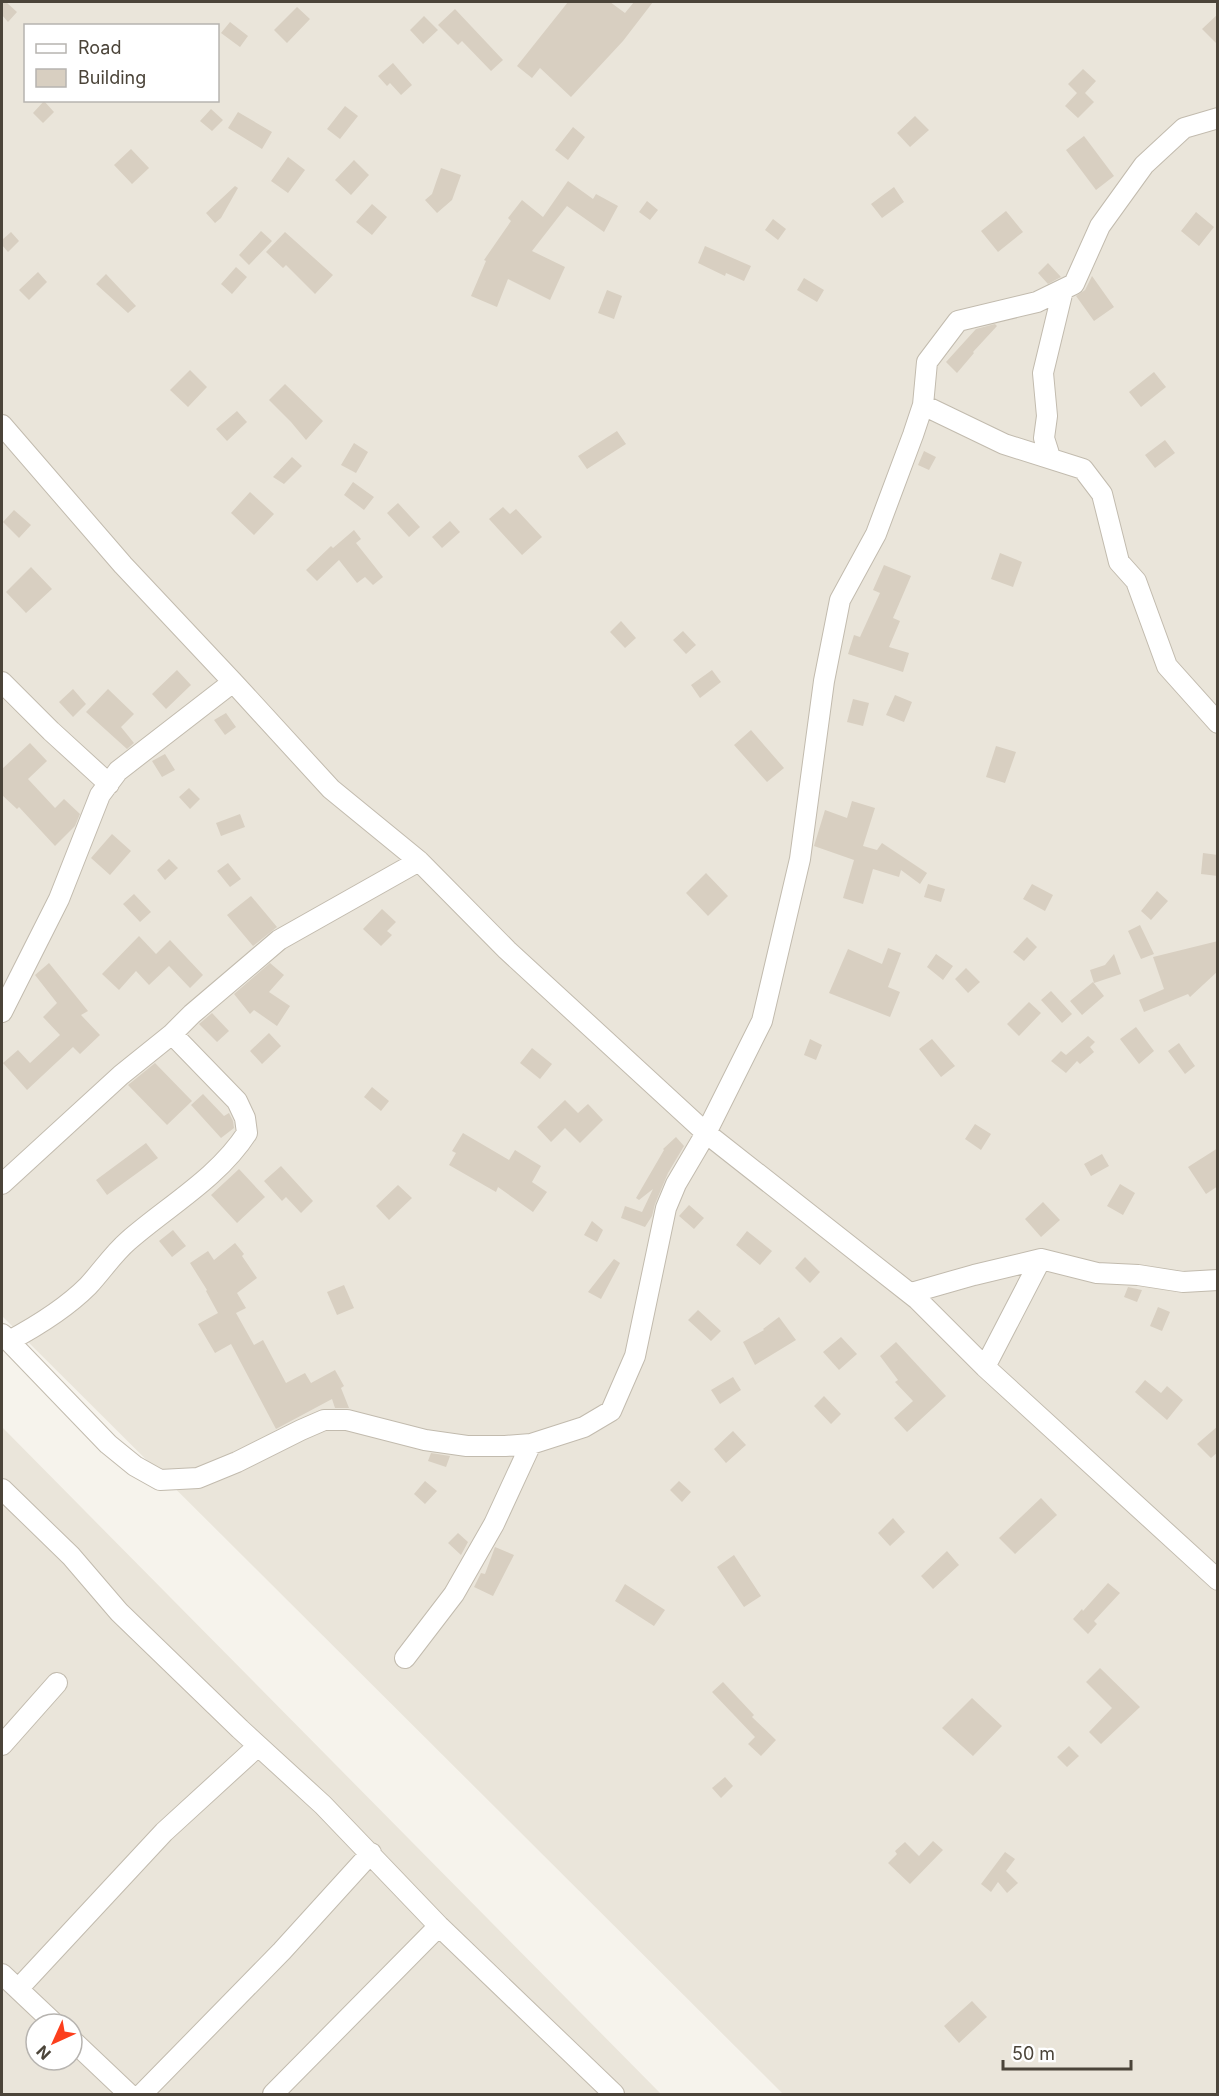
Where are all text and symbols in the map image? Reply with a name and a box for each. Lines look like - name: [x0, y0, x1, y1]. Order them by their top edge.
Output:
- legend: [24, 24, 219, 102]
- text: Road: [78, 37, 121, 58]
- text: Building: [78, 67, 146, 88]
- north arrow: [24, 2012, 84, 2072]
- scale bar: [1003, 2033, 1130, 2071]
- text: N: [32, 2041, 55, 2064]
- text: 50 m: [1012, 2043, 1055, 2064]

